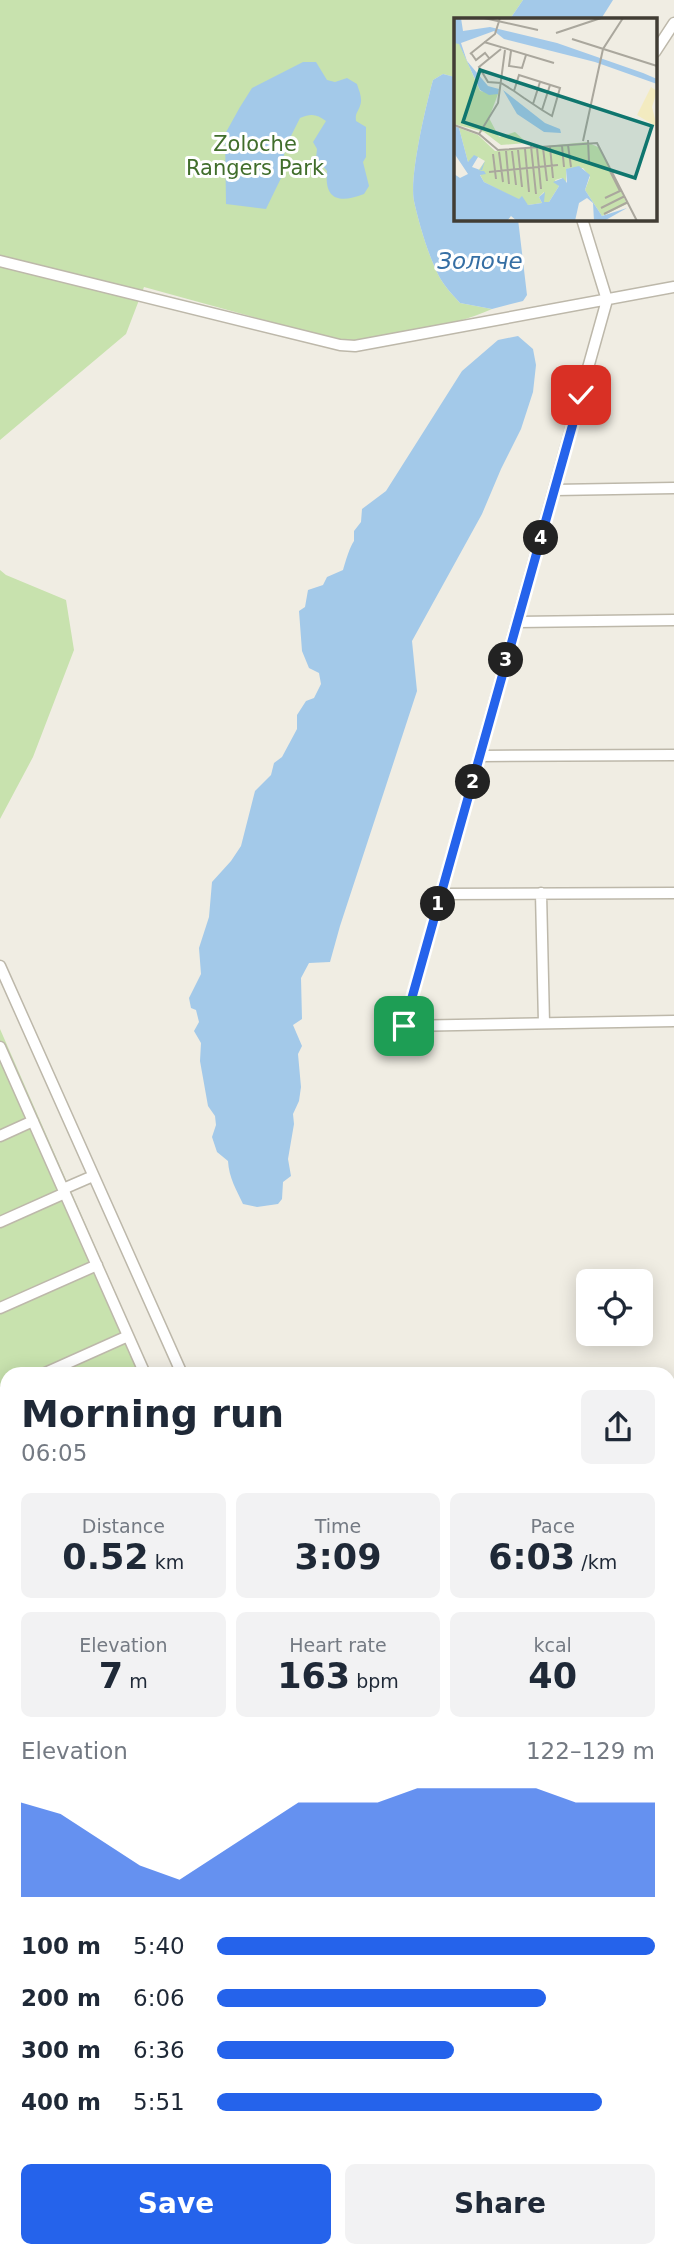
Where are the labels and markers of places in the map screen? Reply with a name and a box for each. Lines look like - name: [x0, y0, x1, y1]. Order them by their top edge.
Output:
- pin: [551, 365, 611, 425]
- pin: 4: [524, 520, 558, 556]
- pin: 3: [489, 642, 524, 678]
- pin: 2: [456, 764, 490, 800]
- pin: 1: [420, 886, 456, 922]
- pin: [374, 996, 434, 1056]

